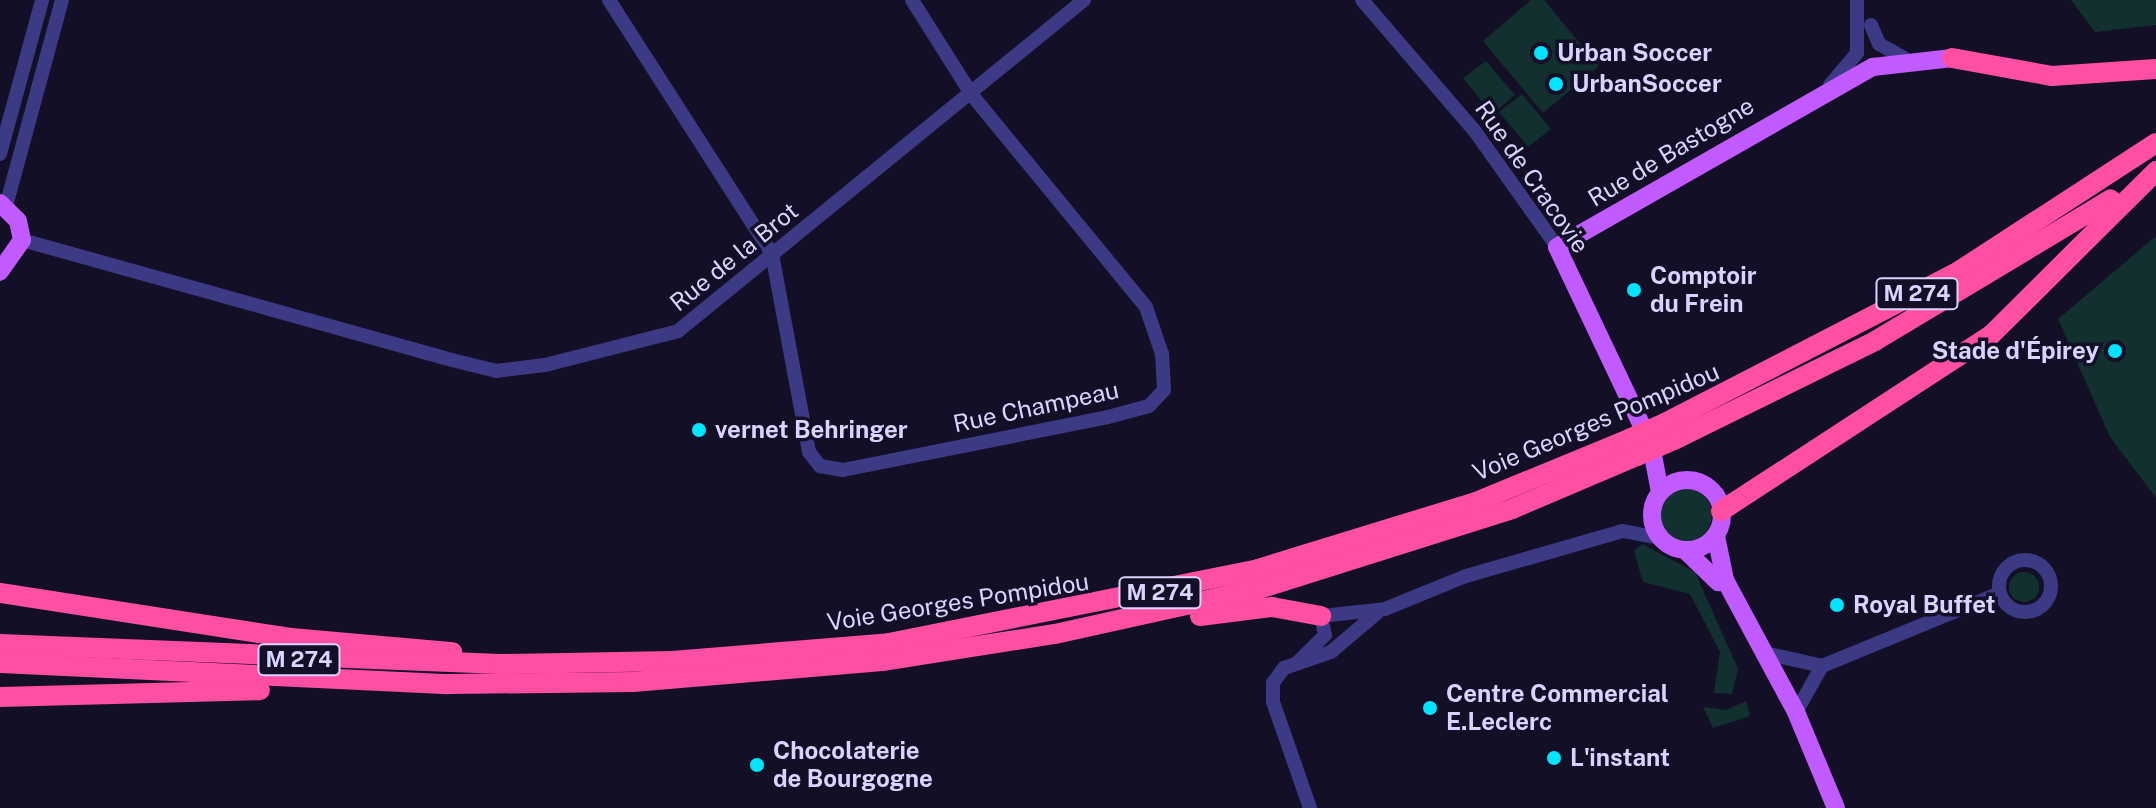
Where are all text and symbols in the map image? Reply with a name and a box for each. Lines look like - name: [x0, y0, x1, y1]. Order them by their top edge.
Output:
- place label: Urban Soccer: [1557, 39, 1712, 67]
- marker: Urban Soccer: [1532, 44, 1550, 62]
- place label: UrbanSoccer: [1572, 70, 1722, 98]
- marker: UrbanSoccer: [1547, 75, 1565, 93]
- street label: Rue de Bastogne: [1583, 91, 1759, 213]
- street label: Rue de Cracovie: [1469, 95, 1595, 259]
- street label: Rue de la Brot: [664, 196, 804, 318]
- place label: Comptoir du Frein: [1650, 262, 1757, 318]
- road number: M 274: [1875, 276, 1959, 312]
- marker: Comptoir du Frein: [1625, 281, 1643, 299]
- place label: Stade d'Épirey: [1932, 337, 2099, 365]
- marker: Stade d'Épirey: [2106, 342, 2124, 360]
- street label: Voie Georges Pompidou: [1468, 357, 1724, 487]
- street label: Rue Champeau: [951, 375, 1121, 439]
- place label: vernet Behringer: [715, 416, 908, 444]
- marker: vernet Behringer: [690, 421, 708, 439]
- street label: Voie Georges Pompidou: [825, 567, 1091, 637]
- road number: M 274: [1118, 575, 1202, 611]
- place label: Royal Buffet: [1853, 591, 1996, 619]
- marker: Royal Buffet: [1828, 596, 1846, 614]
- road number: M 274: [257, 642, 341, 678]
- place label: Centre Commercial E.Leclerc: [1446, 680, 1669, 736]
- marker: Centre Commercial E.Leclerc: [1421, 699, 1439, 717]
- place label: Chocolaterie de Bourgogne: [773, 737, 933, 793]
- place label: L'instant: [1570, 744, 1670, 772]
- marker: L'instant: [1545, 749, 1563, 767]
- marker: Chocolaterie de Bourgogne: [748, 756, 766, 774]

